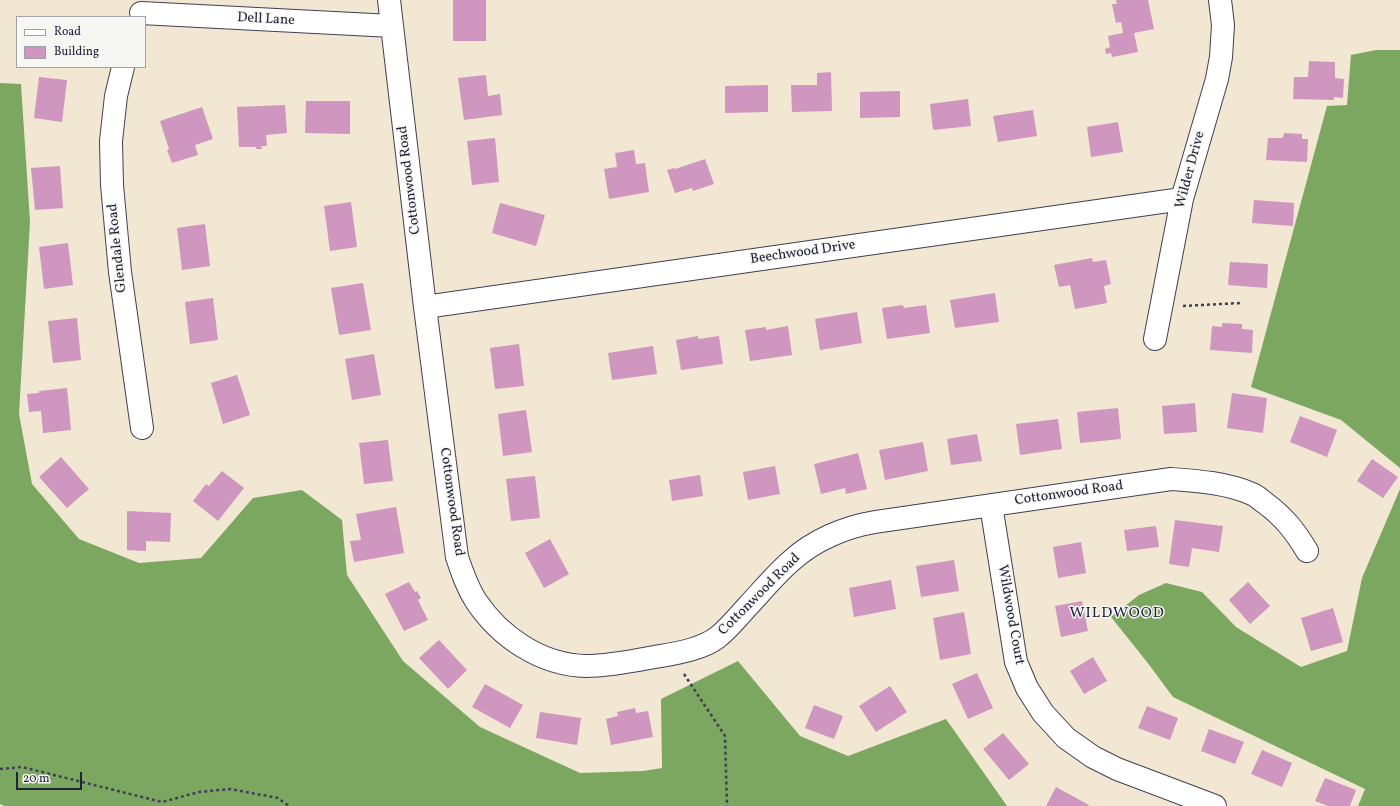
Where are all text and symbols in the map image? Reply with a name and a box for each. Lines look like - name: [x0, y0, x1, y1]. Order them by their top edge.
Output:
- street label: Dell Lane: [237, 10, 295, 30]
- legend: [16, 16, 146, 68]
- text: Road: [54, 24, 81, 40]
- text: Building: [54, 44, 99, 60]
- street label: Cottonwood Road: [395, 125, 425, 235]
- street label: Wilder Drive: [1173, 129, 1209, 211]
- street label: Glendale Road: [105, 203, 131, 293]
- street label: Beechwood Drive: [749, 237, 857, 269]
- street label: Cottonwood Road: [435, 447, 467, 557]
- street label: Cottonwood Road: [1014, 478, 1124, 510]
- street label: Cottonwood Road: [715, 550, 805, 640]
- street label: Wildwood Court: [993, 564, 1027, 666]
- district label: WILDWOOD: [1069, 605, 1165, 623]
- scale bar: [18, 764, 84, 790]
- text: 20 m: [23, 771, 50, 787]

